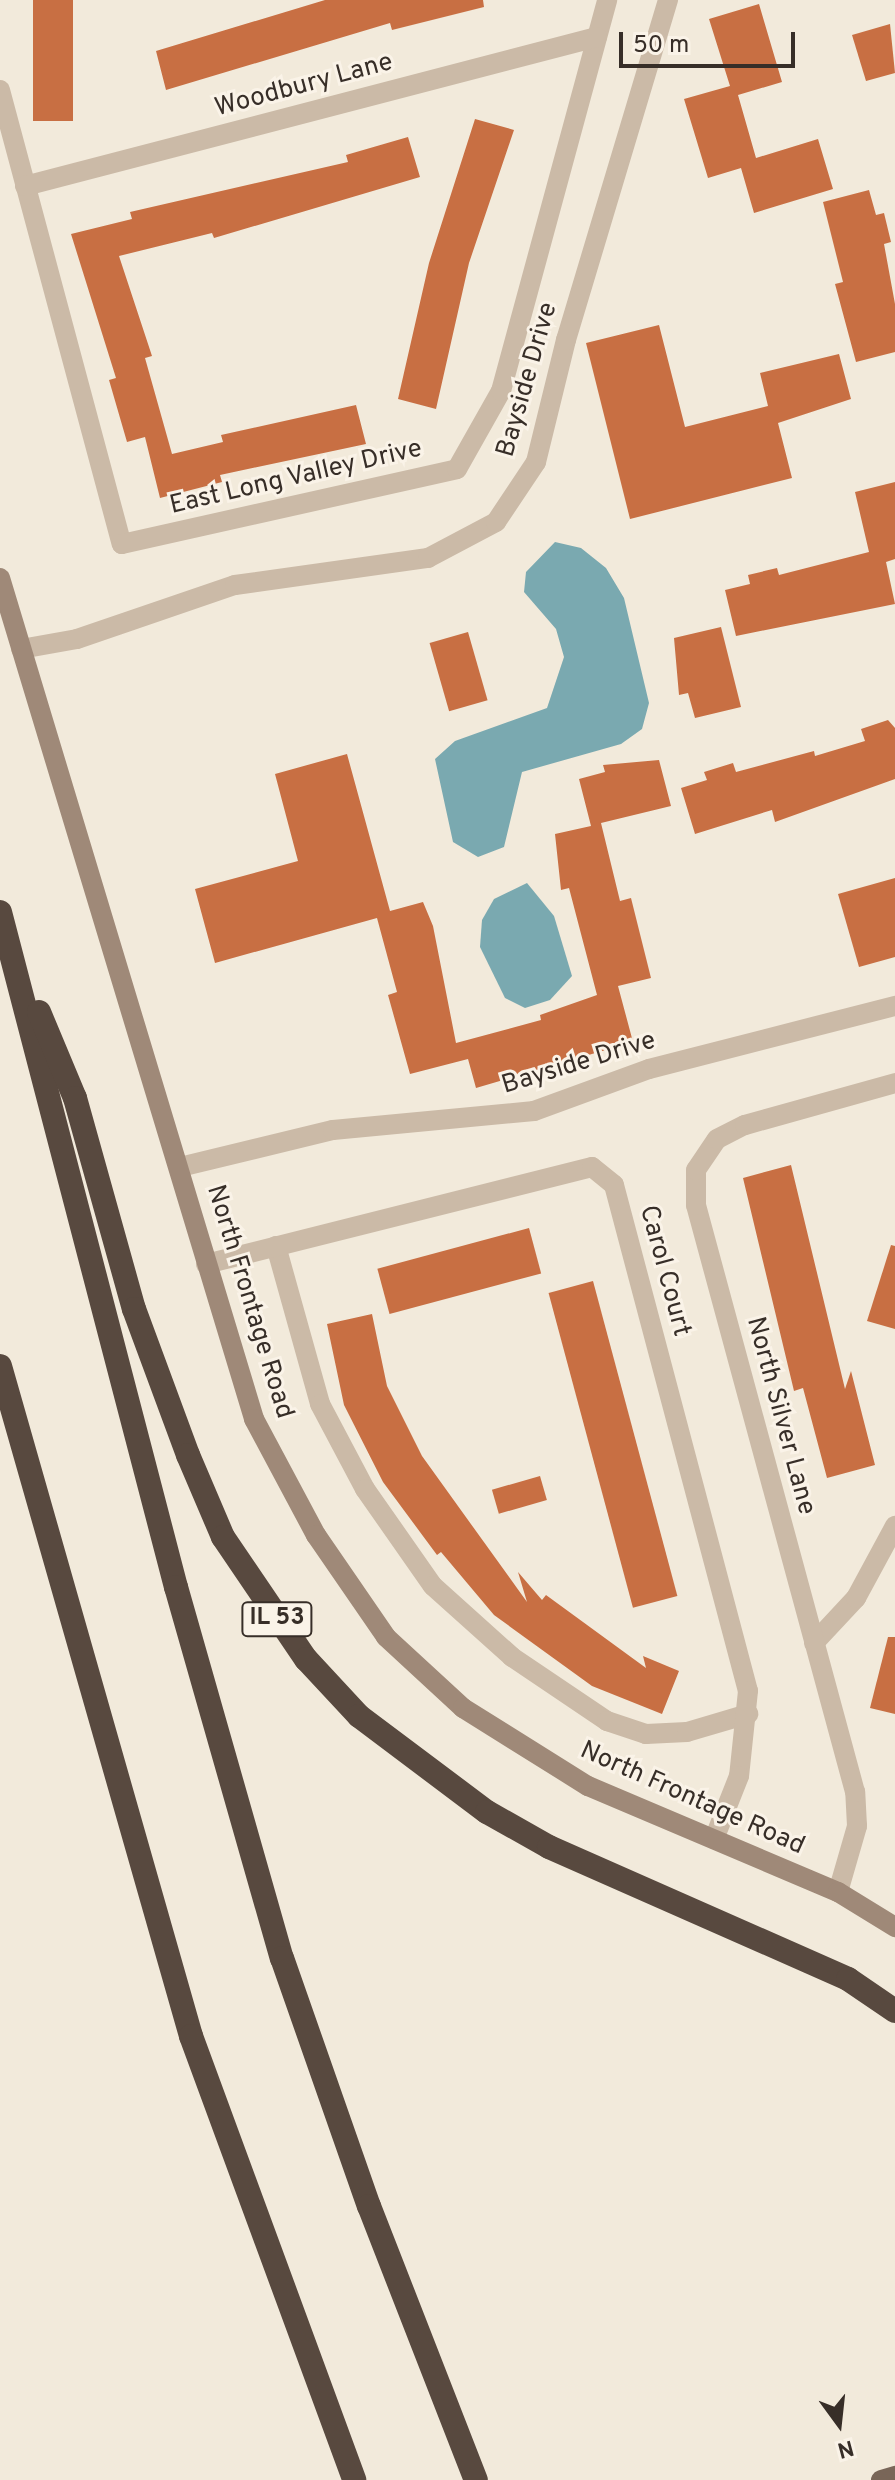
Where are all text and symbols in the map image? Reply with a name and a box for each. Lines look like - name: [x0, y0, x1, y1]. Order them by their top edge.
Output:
- scale bar: [623, 16, 799, 66]
- text: 50 m: [633, 31, 689, 61]
- street label: Woodbury Lane: [212, 47, 396, 125]
- street label: Bayside Drive: [491, 299, 565, 461]
- street label: East Long Valley Drive: [166, 434, 426, 522]
- street label: Bayside Drive: [498, 1026, 660, 1102]
- street label: North Frontage Road: [199, 1181, 299, 1423]
- street label: Carol Court: [632, 1202, 696, 1340]
- street label: North Silver Lane: [739, 1314, 821, 1518]
- road number: IL 53: [241, 1599, 313, 1639]
- street label: North Frontage Road: [575, 1735, 809, 1863]
- north arrow: [799, 2384, 879, 2464]
- text: N: [834, 2433, 856, 2463]

